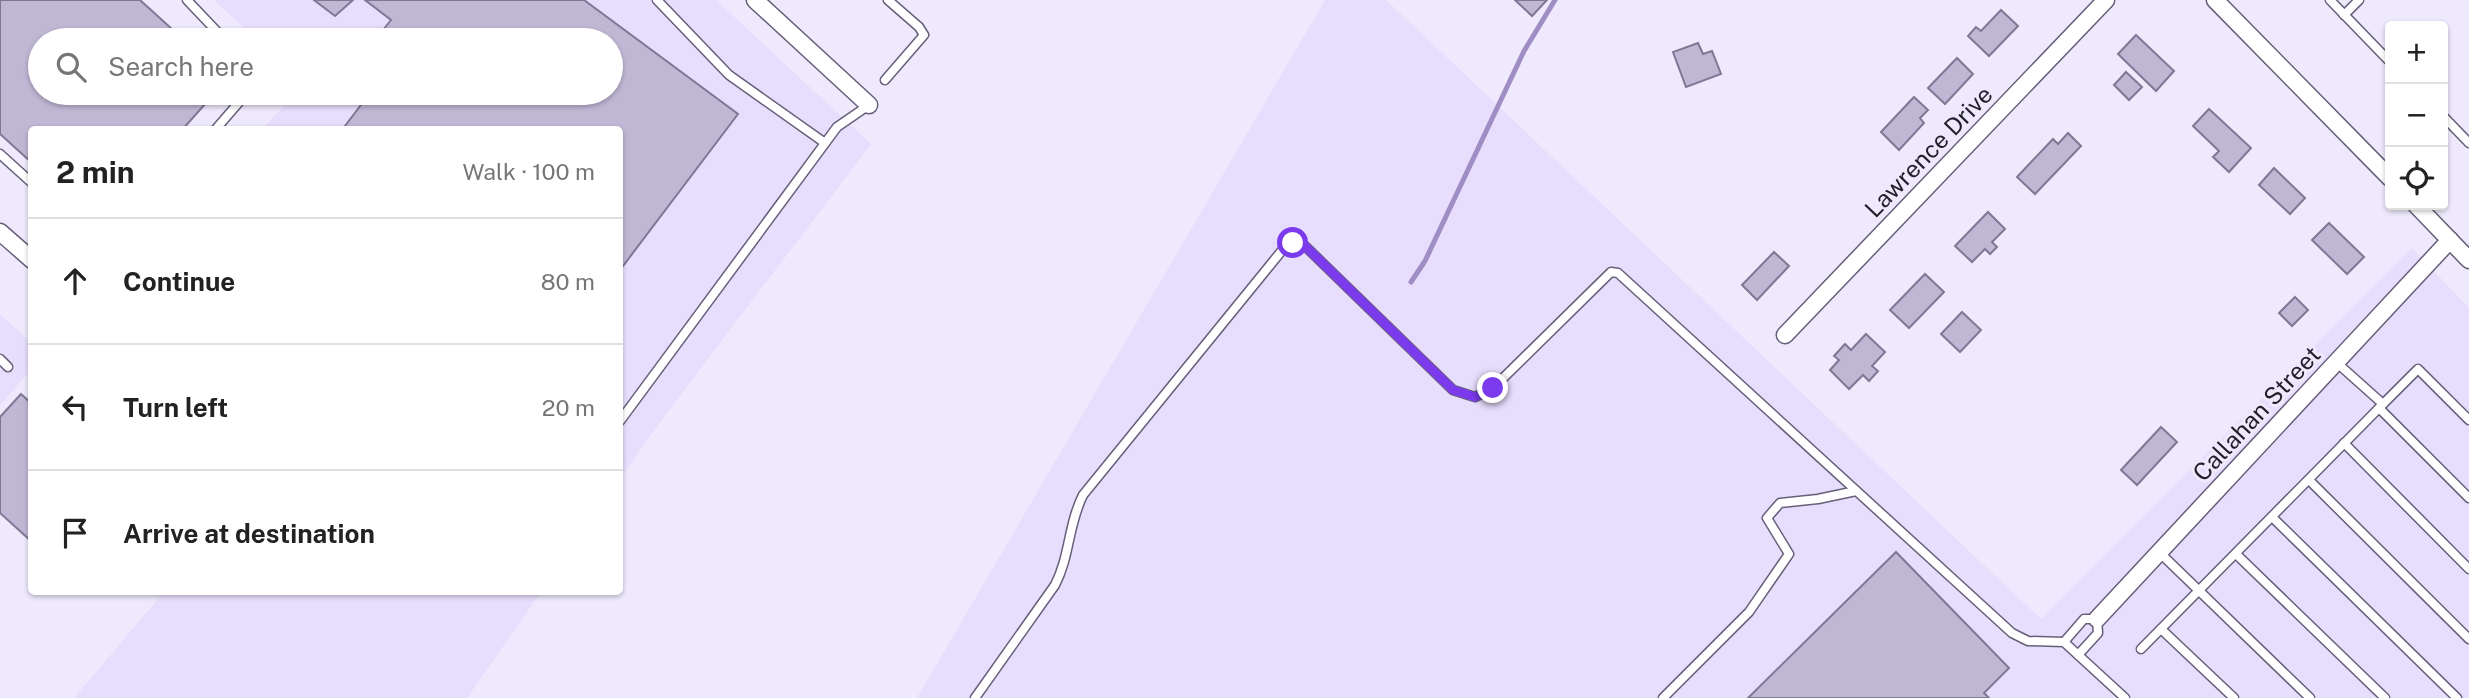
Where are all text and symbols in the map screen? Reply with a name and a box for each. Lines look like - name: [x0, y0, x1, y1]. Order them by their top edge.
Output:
- map controls: [2385, 21, 2448, 210]
- button: +: [2385, 21, 2448, 84]
- search box: [28, 28, 623, 105]
- icon: search: [52, 48, 90, 86]
- text: Search here: [108, 51, 254, 82]
- street label: Lawrence Drive: [1859, 80, 1998, 223]
- button: −: [2385, 84, 2448, 147]
- button: locate: [2385, 147, 2448, 210]
- text: 2 min: [56, 154, 135, 190]
- text: Walk · 100 m: [462, 158, 595, 185]
- route start: [1277, 227, 1308, 258]
- icon: ahead: [56, 262, 94, 300]
- text: Continue: [123, 266, 235, 297]
- text: 80 m: [541, 268, 595, 295]
- street label: Callahan Street: [2187, 340, 2326, 486]
- route end: [1477, 372, 1508, 403]
- icon: left: [56, 388, 94, 426]
- text: Turn left: [123, 392, 228, 423]
- text: 20 m: [542, 394, 595, 421]
- icon: arrive: [56, 514, 94, 552]
- text: Arrive at destination: [123, 518, 375, 549]

